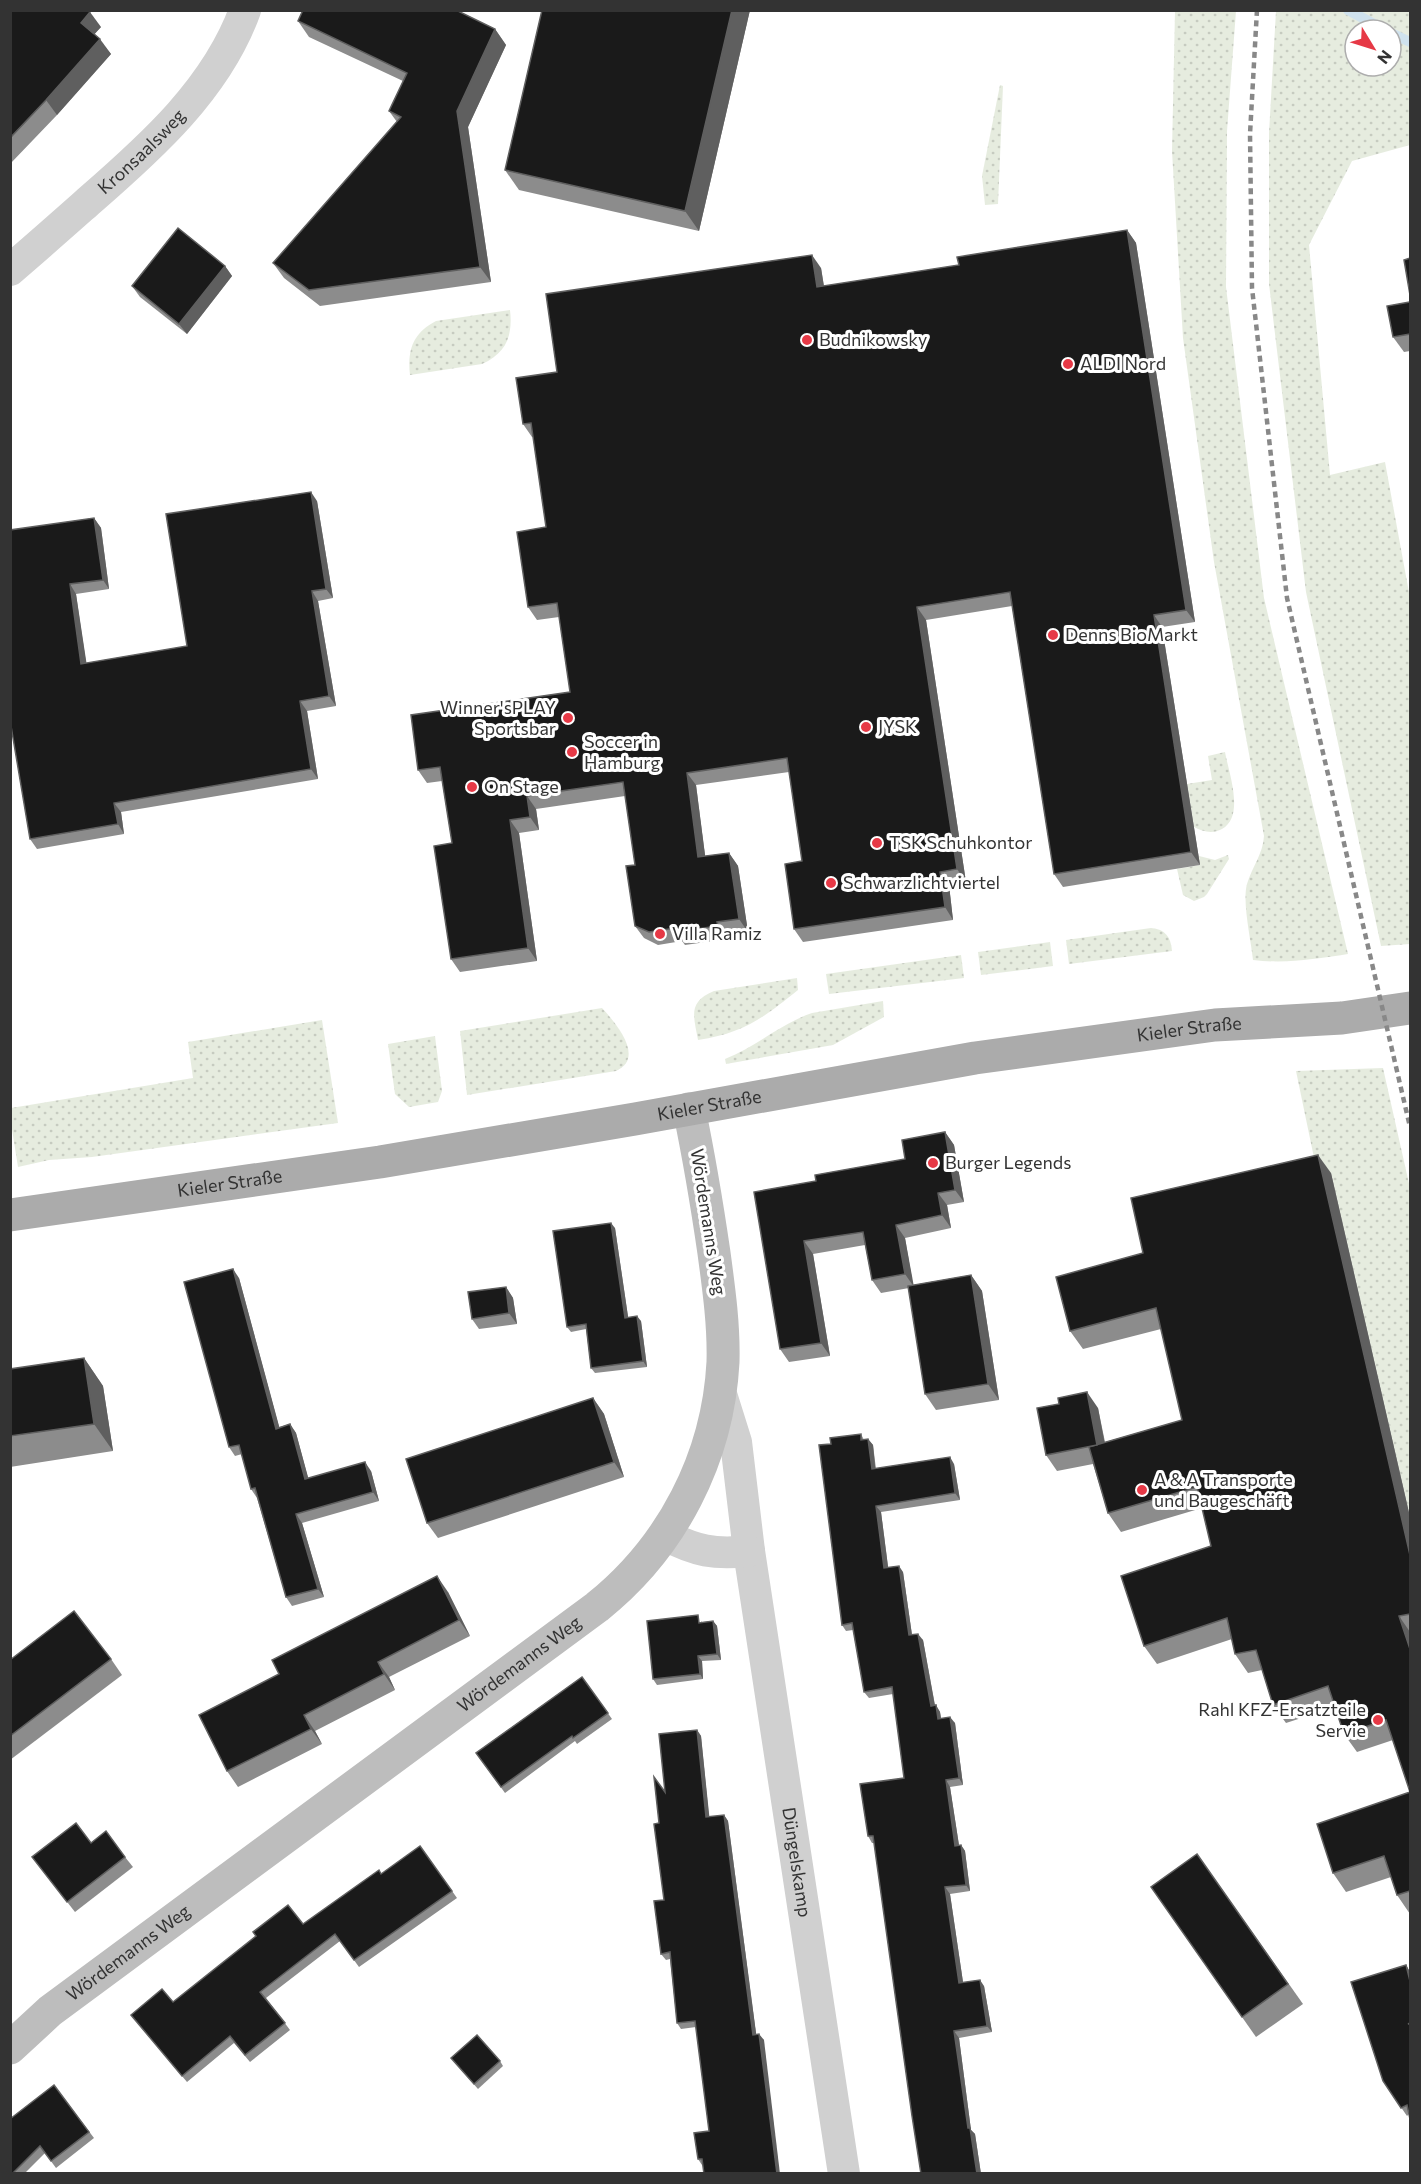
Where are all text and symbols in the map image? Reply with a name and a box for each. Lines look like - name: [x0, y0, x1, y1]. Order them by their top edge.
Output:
- north arrow: [1343, 18, 1403, 78]
- text: N: [1374, 47, 1396, 68]
- street label: Kronsaalsweg: [93, 104, 189, 198]
- place label: Budnikowsky: [819, 328, 927, 350]
- marker: Budnikowsky: [800, 333, 814, 347]
- place label: ALDI Nord: [1080, 352, 1166, 374]
- marker: ALDI Nord: [1061, 357, 1075, 371]
- place label: Denns BioMarkt: [1065, 623, 1198, 645]
- marker: Denns BioMarkt: [1046, 628, 1060, 642]
- place label: Winner'sPLAY Sportsbar: [440, 696, 556, 739]
- marker: Winner'sPLAY Sportsbar: [561, 711, 575, 725]
- place label: JYSK: [878, 715, 917, 737]
- marker: JYSK: [859, 720, 873, 734]
- place label: Soccer in Hamburg: [584, 730, 661, 773]
- marker: Soccer in Hamburg: [565, 745, 579, 759]
- place label: On Stage: [484, 775, 559, 797]
- marker: On Stage: [465, 780, 479, 794]
- place label: TSK Schuhkontor: [889, 831, 1032, 853]
- marker: TSK Schuhkontor: [870, 836, 884, 850]
- place label: Schwarzlichtviertel: [843, 871, 1000, 893]
- marker: Schwarzlichtviertel: [824, 876, 838, 890]
- place label: Villa Ramiz: [672, 922, 762, 944]
- marker: Villa Ramiz: [653, 927, 667, 941]
- street label: Kieler Straße: [1135, 1012, 1242, 1046]
- street label: Kieler Straße: [655, 1085, 763, 1125]
- street label: Wördemanns Weg: [687, 1147, 731, 1297]
- place label: Burger Legends: [945, 1151, 1071, 1173]
- marker: Burger Legends: [926, 1156, 940, 1170]
- street label: Kieler Straße: [176, 1164, 283, 1201]
- place label: A & A Transporte und Baugeschäft: [1154, 1468, 1293, 1511]
- marker: A & A Transporte und Baugeschäft: [1135, 1483, 1149, 1497]
- street label: Wördemanns Weg: [453, 1610, 585, 1716]
- place label: Rahl KFZ-Ersatzteile Servie: [1198, 1698, 1366, 1741]
- marker: Rahl KFZ-Ersatzteile Servie: [1371, 1713, 1385, 1727]
- street label: Düngelskamp: [778, 1805, 817, 1919]
- street label: Wördemanns Weg: [62, 1899, 194, 2005]

